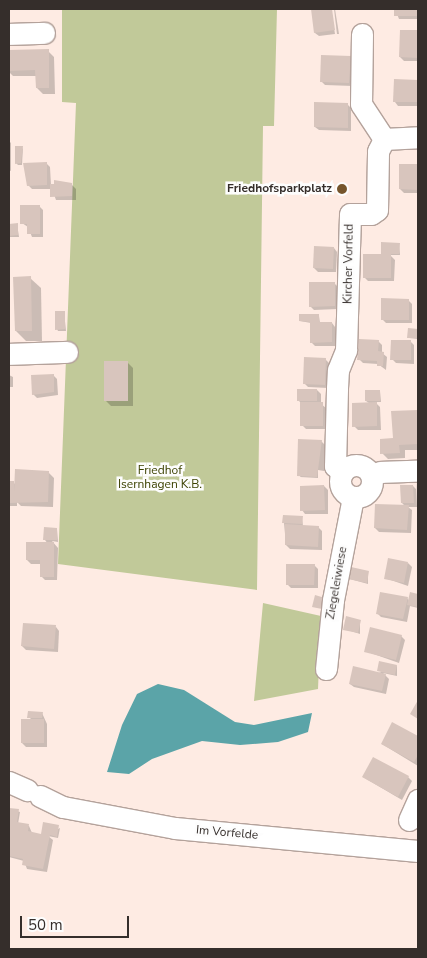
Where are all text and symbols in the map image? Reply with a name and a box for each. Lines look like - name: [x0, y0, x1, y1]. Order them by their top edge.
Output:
- place label: Friedhofsparkplatz: [227, 182, 332, 196]
- marker: Friedhofsparkplatz: [336, 183, 348, 195]
- street label: Kircher Vorfeld: [341, 224, 357, 304]
- park label: Friedhof Isernhagen K.B.: [118, 464, 202, 492]
- street label: Ziegeleiwiese: [324, 545, 350, 621]
- street label: Im Vorfelde: [195, 823, 259, 843]
- scale bar: [22, 906, 131, 938]
- text: 50 m: [28, 915, 63, 935]

